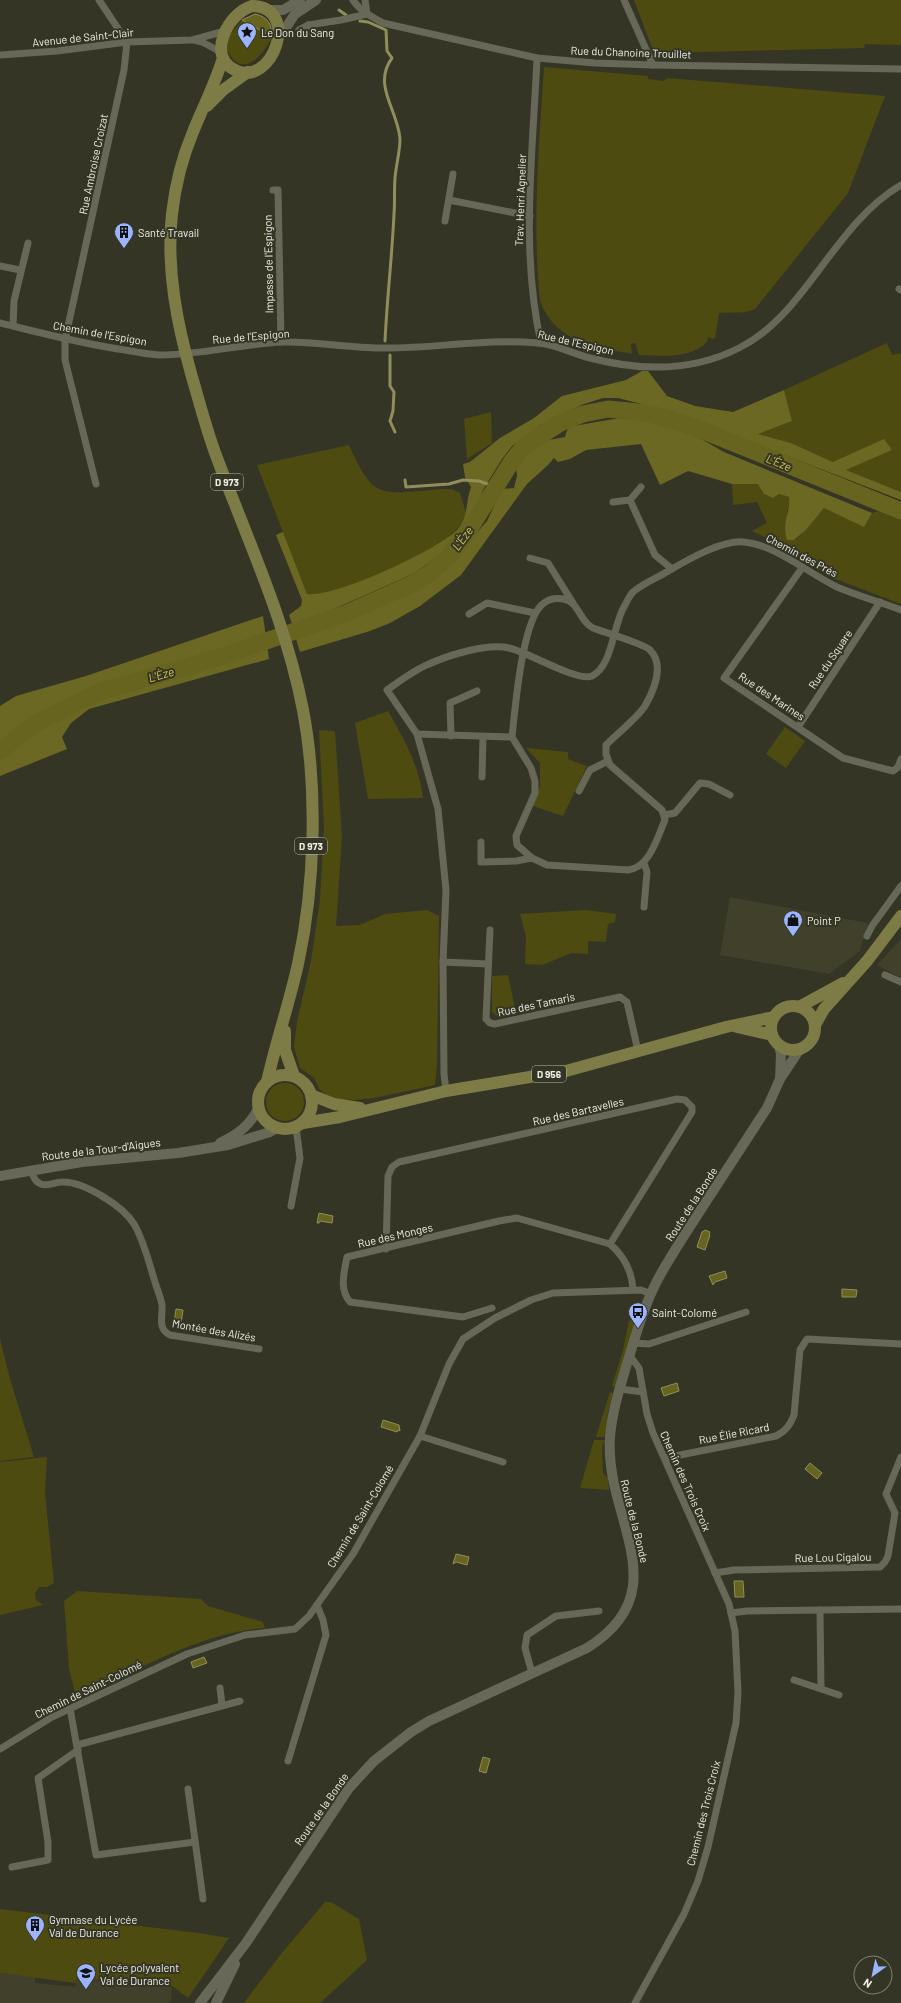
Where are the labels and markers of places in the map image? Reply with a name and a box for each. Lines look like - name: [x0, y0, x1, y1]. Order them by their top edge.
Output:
- place icon: Le Don du Sang: [236, 21, 258, 49]
- place label: Le Don du Sang: [261, 26, 334, 39]
- building icon: Santé Travail: [113, 221, 135, 249]
- place label: Santé Travail: [138, 226, 199, 239]
- shop icon: Point P: [782, 909, 804, 937]
- place label: Point P: [807, 914, 841, 927]
- bus stop icon: Saint-Colomé: [627, 1301, 649, 1329]
- place label: Saint-Colomé: [652, 1306, 717, 1319]
- place label: Gymnase du Lycée Val de Durance: [49, 1913, 137, 1939]
- building icon: Gymnase du Lycée Val de Durance: [24, 1914, 46, 1942]
- place label: Lycée polyvalent Val de Durance: [100, 1961, 179, 1987]
- school or university icon: Lycée polyvalent Val de Durance: [75, 1962, 97, 1990]

